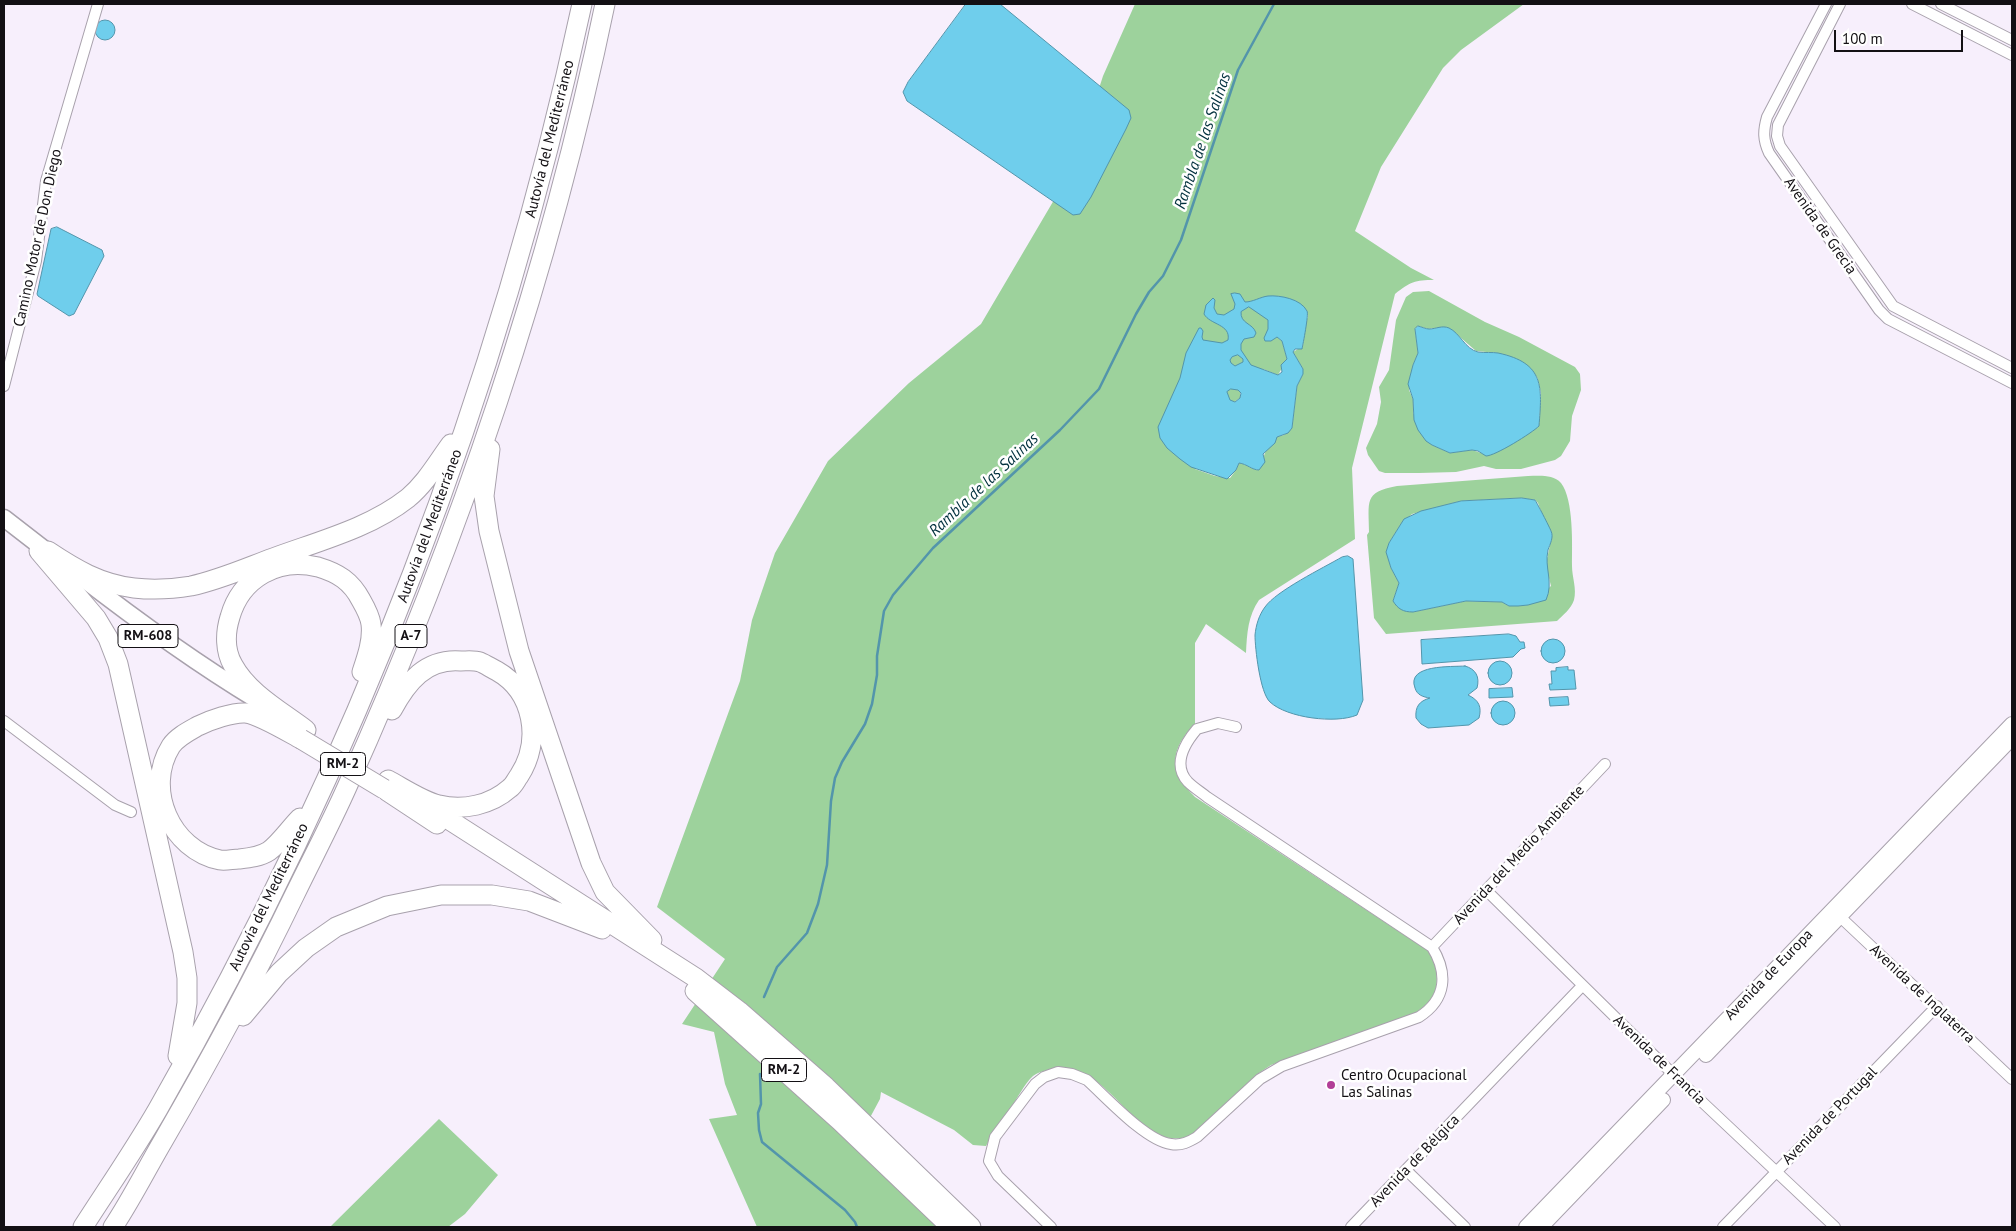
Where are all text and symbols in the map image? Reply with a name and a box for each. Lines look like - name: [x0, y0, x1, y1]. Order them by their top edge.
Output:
- scale bar: [1836, 20, 1965, 52]
- text: 100 m: [1842, 29, 1883, 48]
- street label: Autovía del Mediterráneo: [522, 58, 578, 220]
- water label: Rambla de las Salinas: [1171, 70, 1235, 212]
- street label: Camino Motor de Don Diego: [10, 147, 66, 329]
- street label: Avenida de Grecia: [1780, 174, 1860, 278]
- water label: Rambla de las Salinas: [925, 429, 1043, 541]
- street label: Autovía del Mediterráneo: [394, 447, 466, 605]
- road number: RM-608: [118, 624, 178, 648]
- road number: A-7: [395, 624, 427, 648]
- road number: RM-2: [320, 752, 366, 776]
- street label: Avenida del Medio Ambiente: [1450, 782, 1588, 928]
- street label: Autovía del Mediterráneo: [225, 820, 313, 974]
- street label: Avenida de Europa: [1721, 926, 1817, 1024]
- street label: Avenida de Inglaterra: [1866, 941, 1978, 1047]
- street label: Avenida de Francia: [1609, 1011, 1709, 1109]
- road number: RM-2: [762, 1058, 806, 1082]
- street label: Avenida de Portugal: [1779, 1063, 1881, 1169]
- place label: Centro Ocupacional Las Salinas: [1341, 1067, 1467, 1102]
- marker: Centro Ocupacional Las Salinas: [1325, 1079, 1337, 1091]
- street label: Avenida de Bélgica: [1366, 1111, 1464, 1211]

